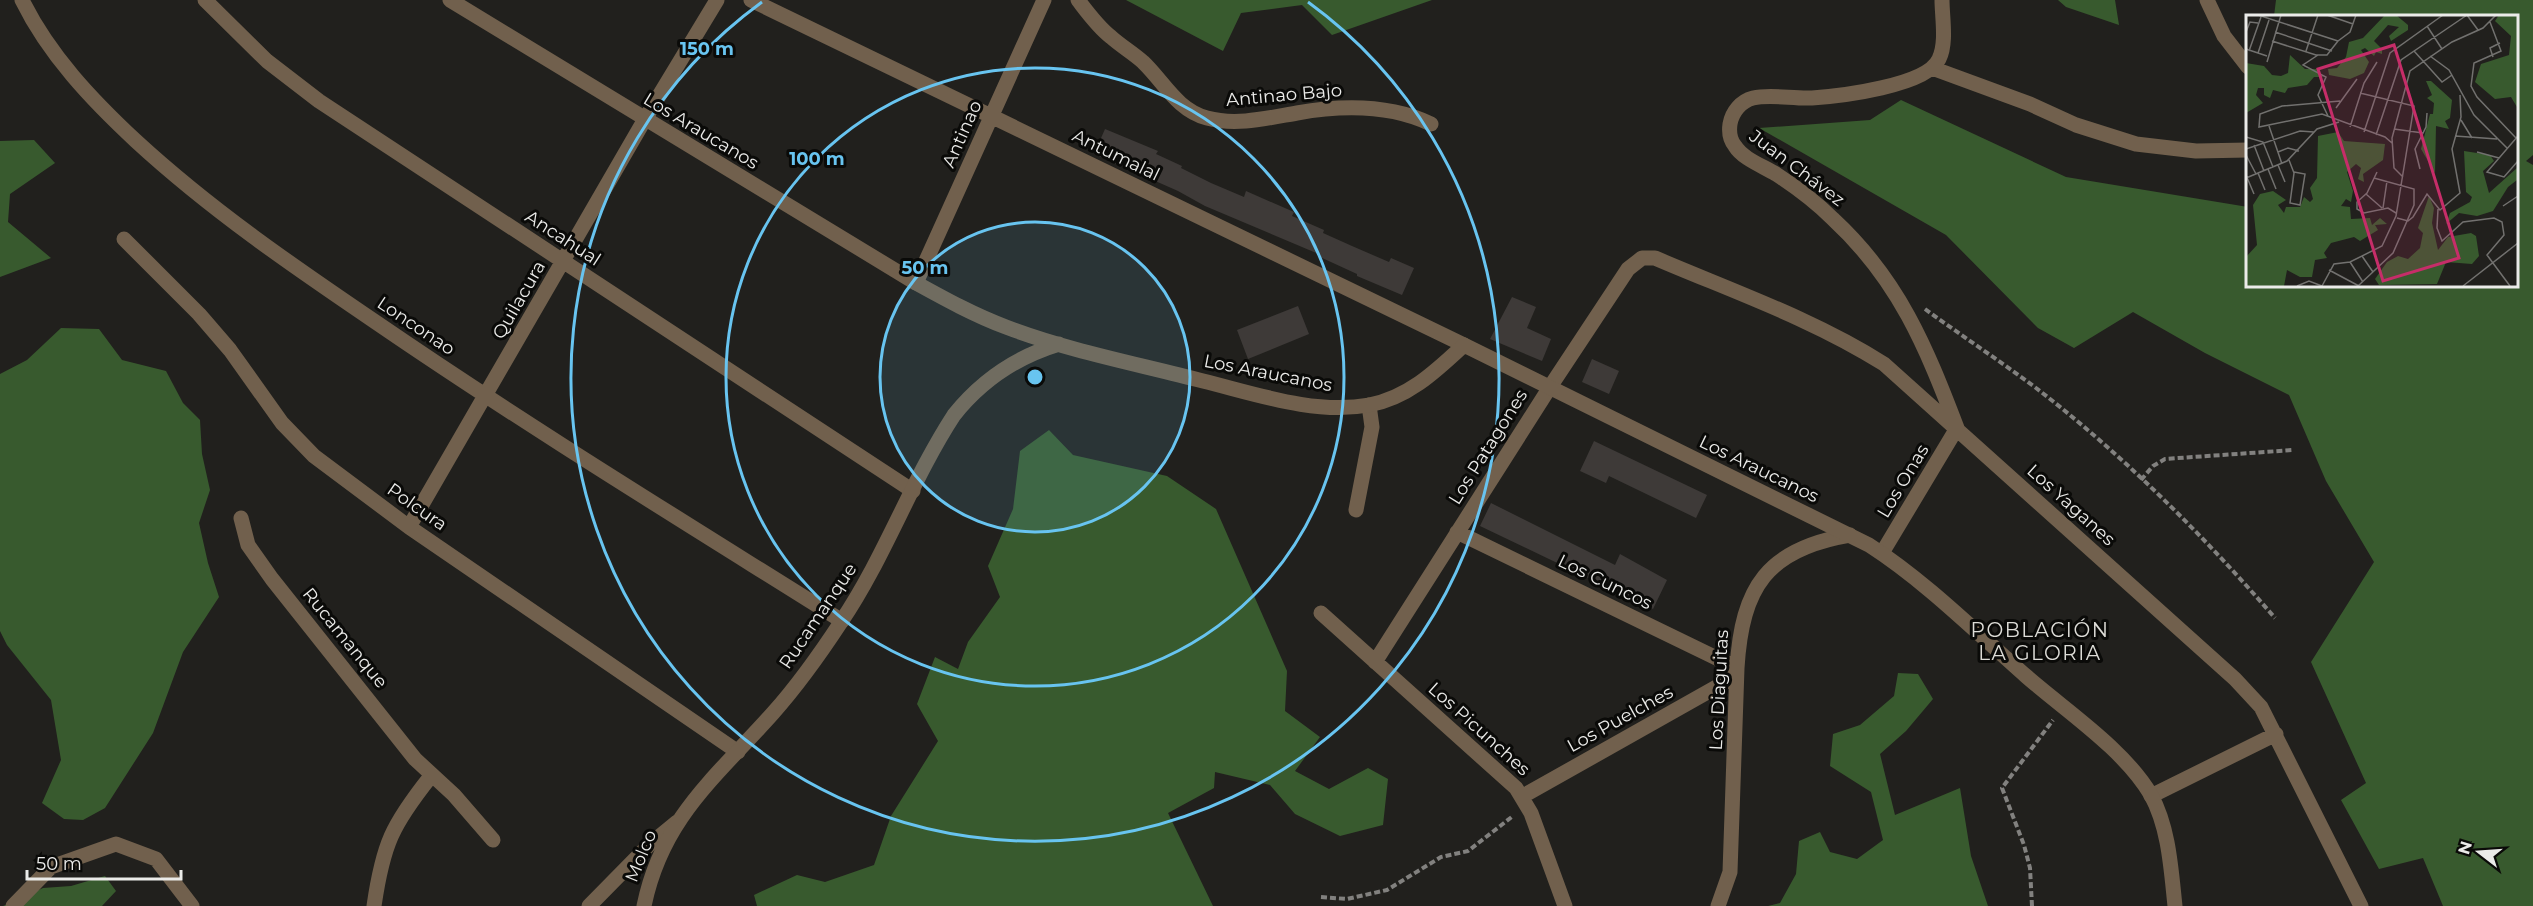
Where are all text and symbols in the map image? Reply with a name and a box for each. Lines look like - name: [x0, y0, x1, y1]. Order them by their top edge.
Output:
- inset map: [2246, 15, 2518, 286]
- text: 150 m: [680, 38, 734, 60]
- street label: Antinao Bajo: [1225, 79, 1343, 111]
- street label: Los Araucanos: [639, 88, 763, 174]
- street label: Antinao: [937, 97, 987, 171]
- street label: Antumalal: [1069, 124, 1163, 186]
- street label: Juan Chávez: [1744, 124, 1849, 211]
- text: 100 m: [789, 148, 845, 170]
- street label: Ancahual: [521, 205, 605, 271]
- street label: Quilacura: [488, 257, 550, 343]
- text: 50 m: [902, 257, 948, 279]
- street label: Lonconao: [373, 292, 459, 360]
- street label: Los Araucanos: [1202, 350, 1334, 396]
- centre of rings: [1025, 367, 1045, 387]
- street label: Los Patagones: [1444, 385, 1532, 509]
- street label: Los Araucanos: [1696, 431, 1823, 508]
- street label: Los Onas: [1872, 440, 1934, 522]
- street label: Los Yaganes: [2022, 460, 2120, 550]
- street label: Polcura: [383, 478, 451, 536]
- street label: Los Cuncos: [1554, 550, 1656, 614]
- street label: Rucamanque: [775, 559, 862, 673]
- street label: Rucamanque: [298, 583, 392, 693]
- district label: POBLACIÓN LA GLORIA: [1971, 618, 2109, 665]
- street label: Los Diaguitas: [1705, 629, 1733, 751]
- street label: Los Picunches: [1424, 678, 1535, 781]
- street label: Los Puelches: [1563, 681, 1677, 757]
- north arrow: [2449, 822, 2509, 882]
- street label: Molco: [621, 827, 661, 885]
- text: N: [2454, 839, 2476, 857]
- scale bar: [27, 843, 182, 881]
- text: 50 m: [36, 853, 82, 875]

